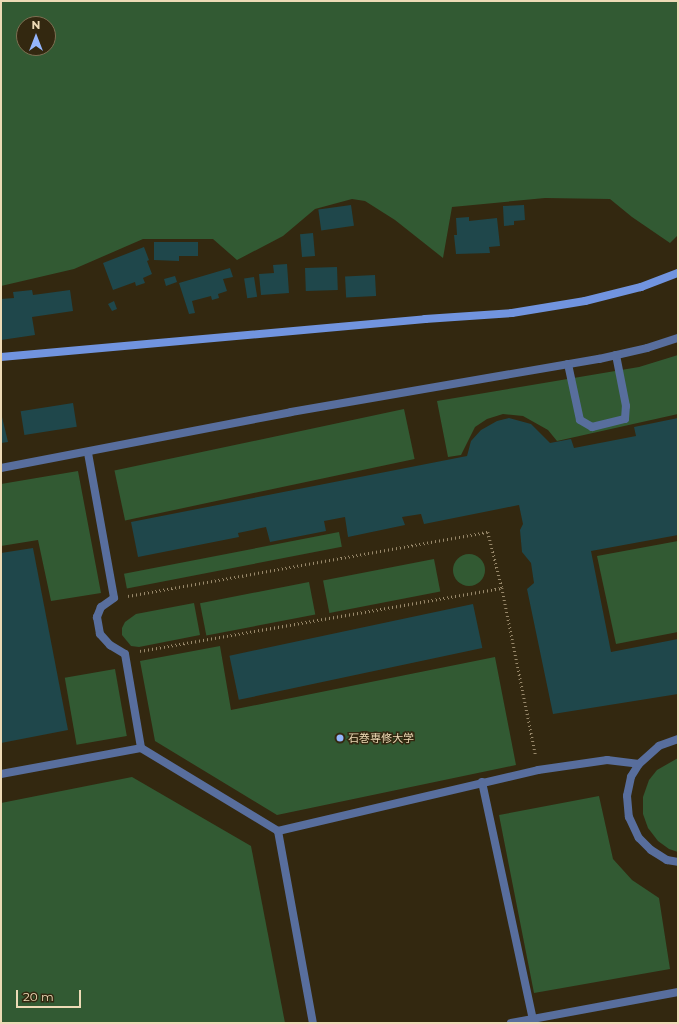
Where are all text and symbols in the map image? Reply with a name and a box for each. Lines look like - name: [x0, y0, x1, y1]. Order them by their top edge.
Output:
- north arrow: [16, 16, 56, 56]
- text: N: [32, 18, 40, 32]
- place label: 石巻専修大学: [348, 731, 414, 745]
- marker: 石巻専修大学: [335, 733, 345, 743]
- scale bar: [18, 982, 83, 1008]
- text: 20 m: [23, 989, 54, 1004]

